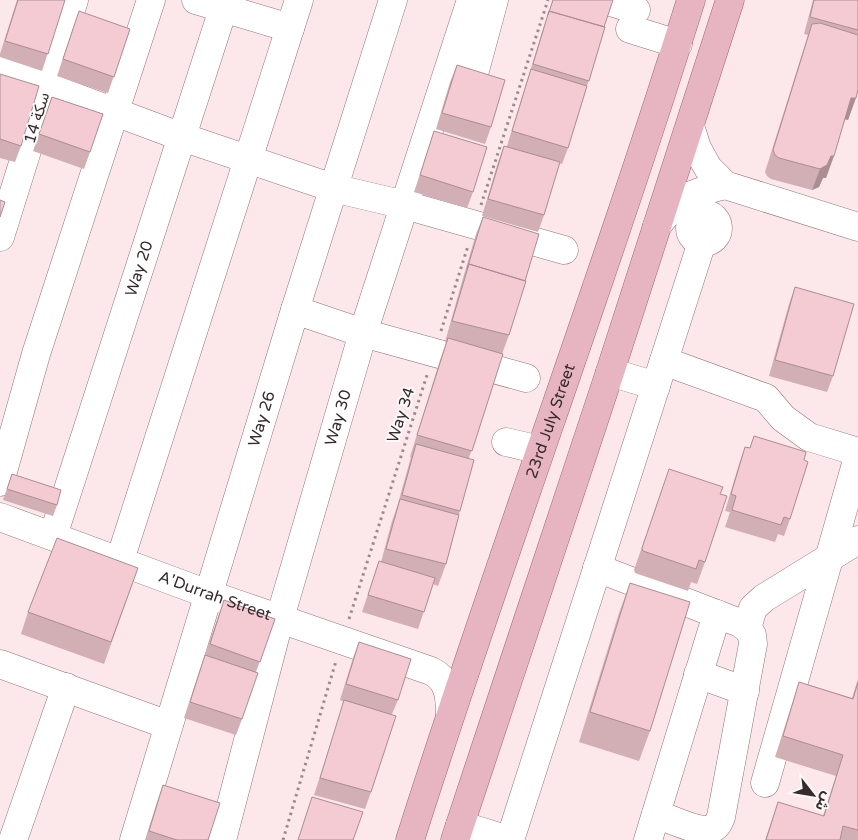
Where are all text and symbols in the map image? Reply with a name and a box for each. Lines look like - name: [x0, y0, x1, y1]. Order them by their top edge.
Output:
- street label: سكة 14: [20, 90, 54, 146]
- street label: Way 20: [121, 238, 158, 299]
- street label: 23rd July Street: [522, 361, 580, 481]
- street label: Way 34: [383, 385, 419, 445]
- street label: Way 30: [321, 387, 356, 448]
- street label: Way 26: [244, 389, 280, 449]
- street label: A'Durrah Street: [156, 567, 274, 625]
- north arrow: [788, 770, 838, 820]
- text: ش: [811, 789, 836, 814]

